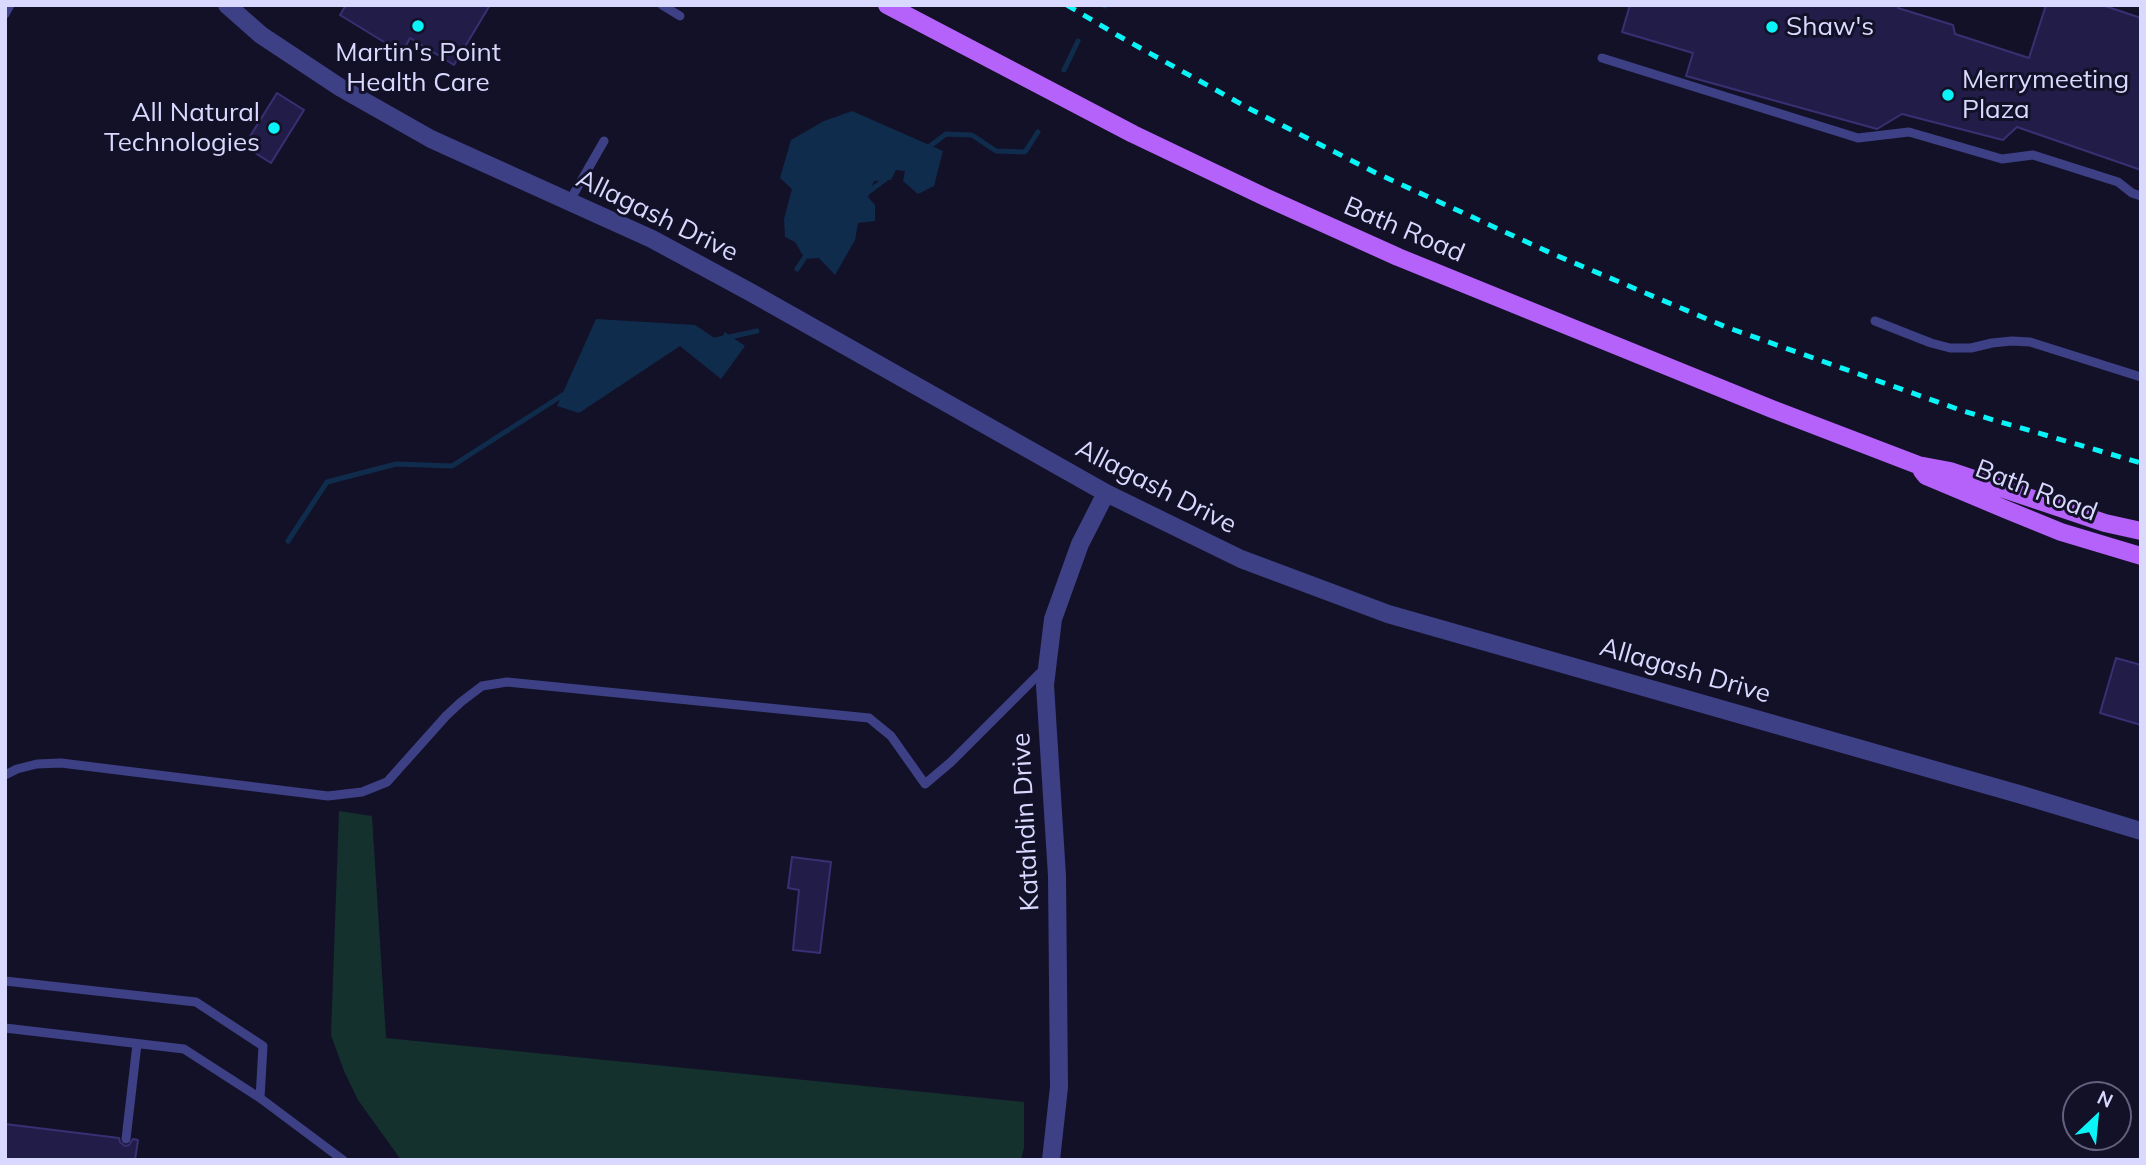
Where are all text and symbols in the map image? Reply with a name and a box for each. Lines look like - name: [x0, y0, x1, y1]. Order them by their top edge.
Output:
- place label: Shaw's: [1786, 11, 1874, 43]
- marker: Martin's Point Health Care: [410, 18, 426, 34]
- marker: Shaw's: [1764, 19, 1780, 35]
- place label: Martin's Point Health Care: [335, 37, 501, 98]
- place label: Merrymeeting Plaza: [1962, 64, 2129, 126]
- marker: Merrymeeting Plaza: [1940, 87, 1956, 103]
- place label: All Natural Technologies: [104, 97, 260, 158]
- marker: All Natural Technologies: [266, 120, 282, 136]
- street label: Allagash Drive: [571, 163, 743, 269]
- street label: Bath Road: [1339, 191, 1469, 269]
- street label: Allagash Drive: [1070, 433, 1242, 541]
- street label: Bath Road: [1971, 453, 2101, 529]
- street label: Allagash Drive: [1596, 632, 1774, 710]
- street label: Katahdin Drive: [1006, 732, 1046, 912]
- north arrow: [2062, 1081, 2132, 1151]
- text: N: [2094, 1085, 2117, 1113]

